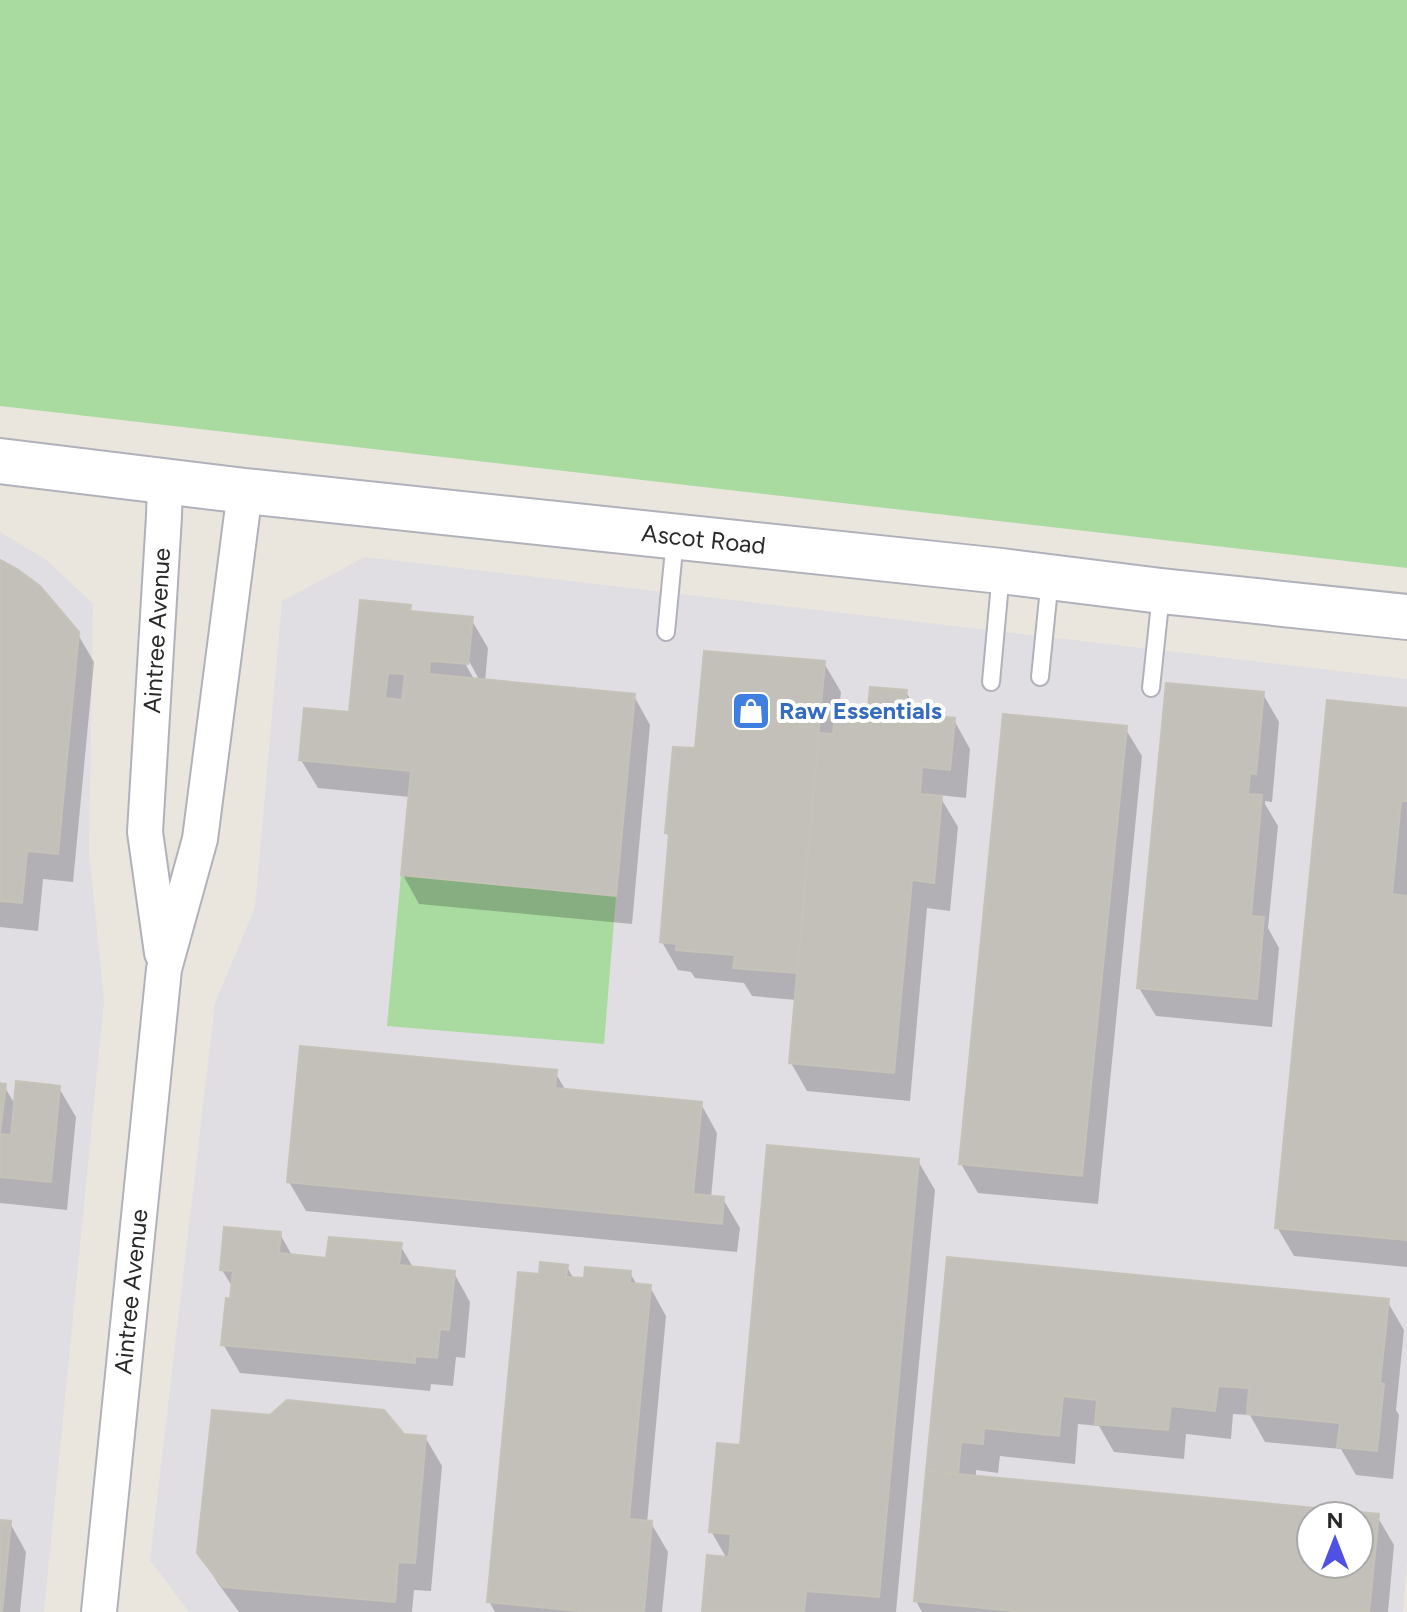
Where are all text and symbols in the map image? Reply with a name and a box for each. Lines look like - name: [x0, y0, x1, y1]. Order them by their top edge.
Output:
- street label: Ascot Road: [640, 518, 767, 560]
- street label: Aintree Avenue: [137, 547, 176, 714]
- shop icon: Raw Essentials: [730, 690, 772, 732]
- place label: Raw Essentials: [779, 696, 942, 725]
- street label: Aintree Avenue: [108, 1208, 154, 1376]
- north arrow: [1295, 1500, 1375, 1580]
- text: N: [1326, 1507, 1344, 1534]

